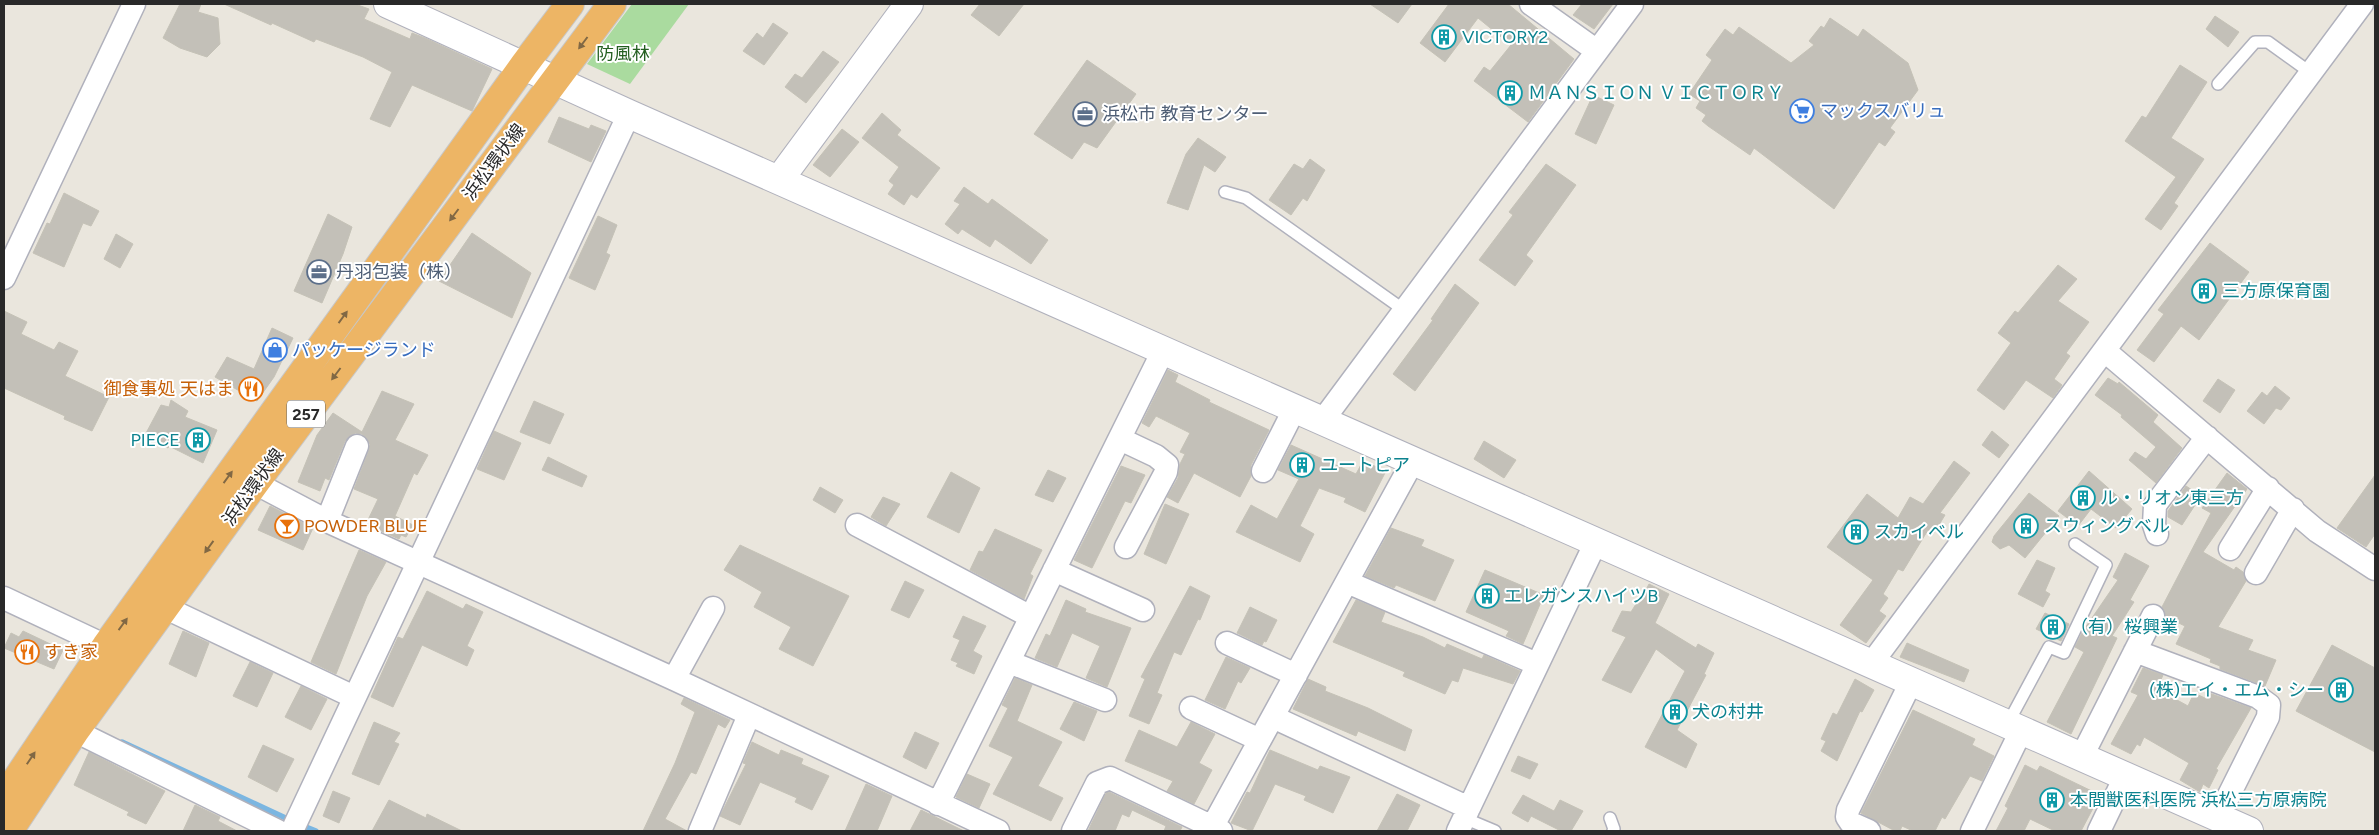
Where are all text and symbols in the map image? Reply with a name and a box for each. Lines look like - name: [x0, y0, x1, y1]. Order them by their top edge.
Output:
- building icon: VICTORY2: [1431, 24, 1457, 50]
- place label: VICTORY2: [1462, 26, 1548, 48]
- one-way arrow: [577, 36, 588, 49]
- park label: 防風林: [596, 43, 650, 65]
- building icon: ＭＡＮＳＩＯＮ ＶＩＣＴＯＲＹ: [1497, 80, 1523, 106]
- place label: ＭＡＮＳＩＯＮ ＶＩＣＴＯＲＹ: [1528, 82, 1784, 104]
- supermarket icon: マックスバリュ: [1789, 98, 1815, 124]
- place label: マックスバリュ: [1820, 100, 1945, 122]
- office icon: 浜松市 教育センター: [1072, 101, 1098, 127]
- place label: 浜松市 教育センター: [1102, 103, 1268, 125]
- street label: 浜松環状線: [458, 119, 530, 205]
- one-way arrow: [449, 208, 459, 222]
- office icon: 丹羽包装（株）: [306, 259, 332, 285]
- place label: 丹羽包装（株）: [336, 261, 462, 283]
- building icon: 三方原保育園: [2191, 278, 2217, 304]
- place label: 三方原保育園: [2222, 280, 2330, 302]
- one-way arrow: [338, 310, 348, 324]
- shop icon: パッケージランド: [262, 337, 288, 363]
- place label: パッケージランド: [292, 339, 436, 361]
- one-way arrow: [331, 367, 342, 380]
- restaurant icon: 御食事処 天はま: [238, 376, 264, 402]
- place label: 御食事処 天はま: [104, 378, 234, 400]
- road number: 257: [287, 400, 325, 428]
- building icon: PIECE: [185, 427, 211, 453]
- place label: PIECE: [130, 429, 180, 451]
- street label: 浜松環状線: [218, 444, 288, 530]
- building icon: ユートピア: [1289, 452, 1315, 478]
- place label: ユートピア: [1320, 454, 1410, 476]
- one-way arrow: [223, 470, 233, 484]
- building icon: ル・リオン東三方: [2070, 485, 2096, 511]
- place label: ル・リオン東三方: [2100, 487, 2244, 509]
- bar icon: POWDER BLUE: [274, 513, 300, 539]
- building icon: スウィングベル: [2013, 513, 2039, 539]
- place label: POWDER BLUE: [304, 515, 428, 537]
- place label: スウィングベル: [2044, 515, 2170, 537]
- building icon: スカイベル: [1843, 519, 1869, 545]
- place label: スカイベル: [1874, 521, 1964, 543]
- one-way arrow: [204, 540, 214, 554]
- building icon: エレガンスハイツB: [1474, 583, 1500, 609]
- place label: エレガンスハイツB: [1504, 585, 1658, 607]
- building icon: （有）桜興業: [2040, 614, 2066, 640]
- place label: （有）桜興業: [2070, 616, 2178, 638]
- one-way arrow: [118, 617, 128, 630]
- restaurant icon: すき家: [14, 639, 40, 665]
- place label: すき家: [44, 641, 98, 663]
- building icon: (株)エイ・エム・シー: [2328, 677, 2354, 703]
- place label: (株)エイ・エム・シー: [2149, 679, 2324, 701]
- building icon: 犬の村井: [1662, 699, 1688, 725]
- place label: 犬の村井: [1692, 701, 1764, 723]
- one-way arrow: [26, 751, 36, 764]
- building icon: 本間獣医科医院 浜松三方原病院: [2039, 787, 2065, 813]
- place label: 本間獣医科医院 浜松三方原病院: [2070, 789, 2326, 811]

